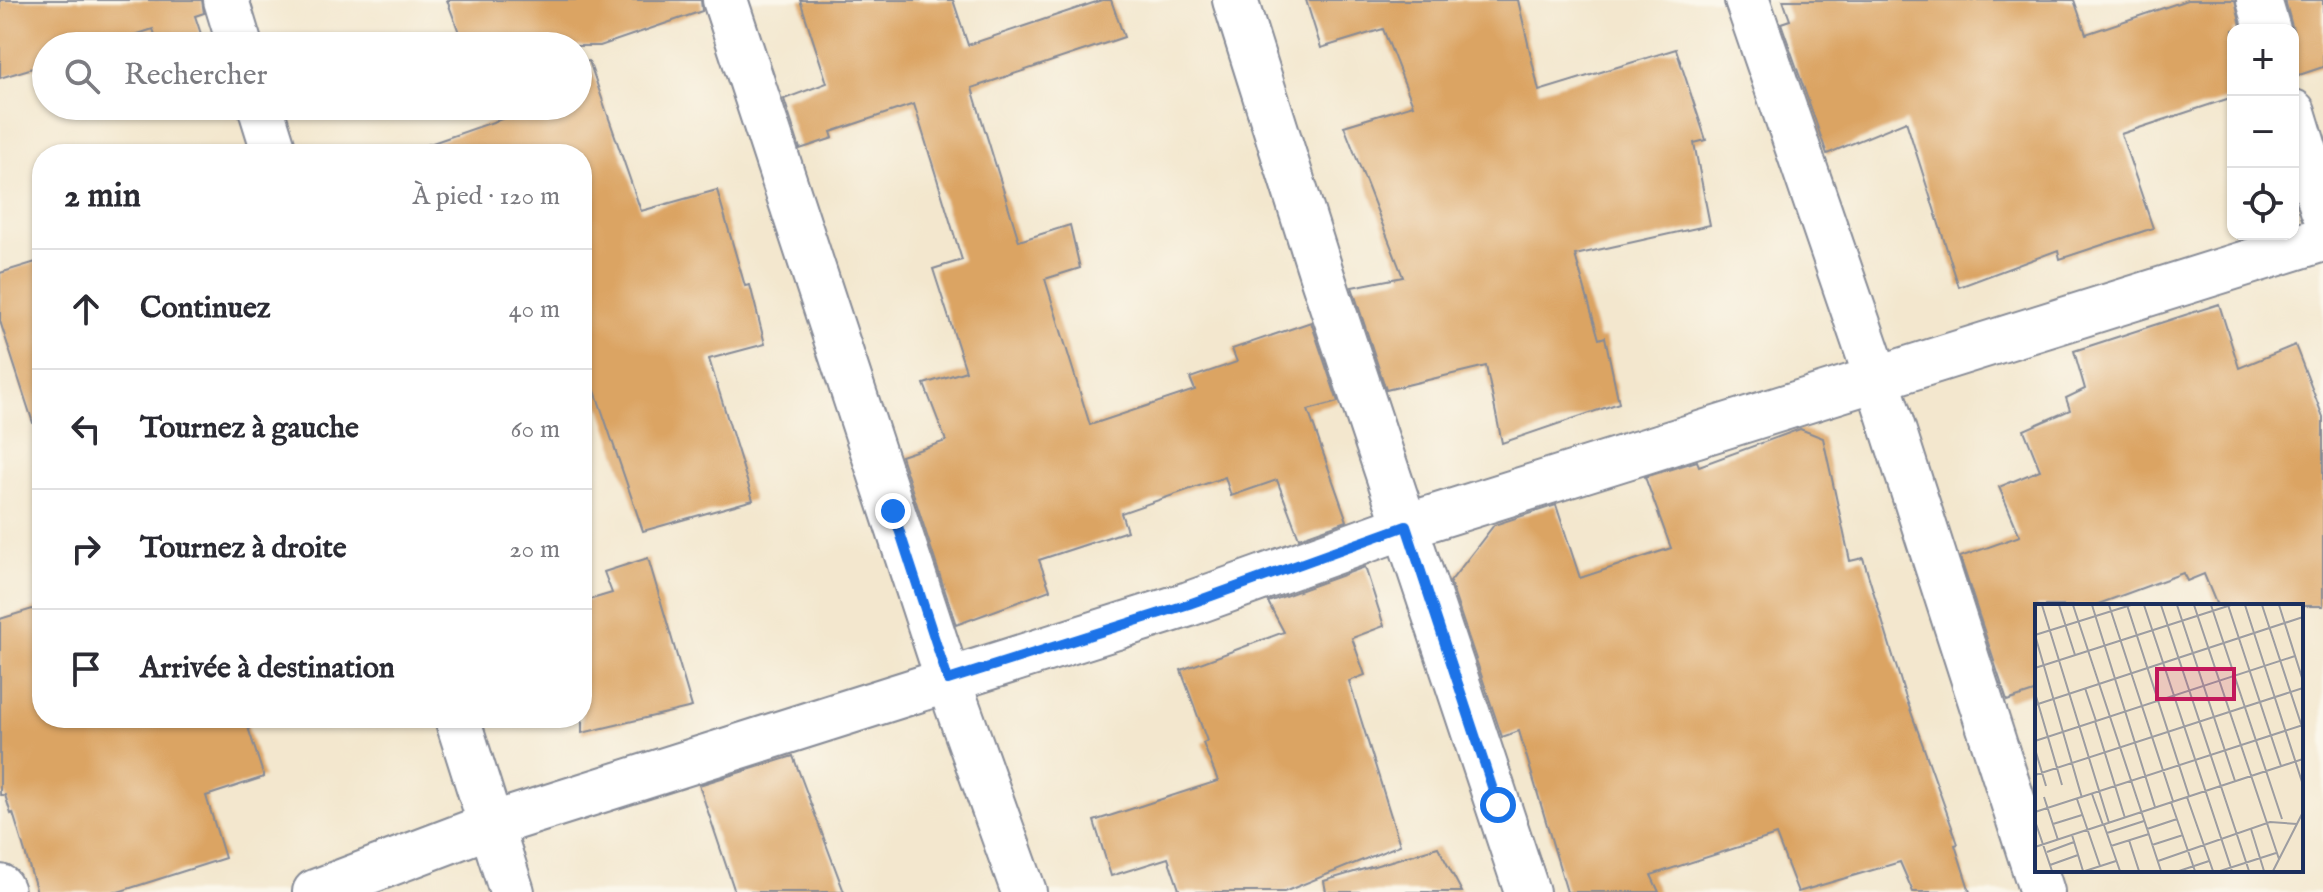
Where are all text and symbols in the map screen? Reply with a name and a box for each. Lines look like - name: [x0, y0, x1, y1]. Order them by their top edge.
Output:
- map controls: [2227, 24, 2299, 240]
- button: +: [2227, 24, 2299, 96]
- search box: [32, 32, 592, 120]
- icon: search: [60, 54, 104, 98]
- text: Rechercher: [124, 57, 268, 95]
- button: −: [2227, 96, 2299, 168]
- button: locate: [2227, 168, 2299, 240]
- text: 2 min: [64, 175, 141, 218]
- text: À pied · 120 m: [413, 180, 560, 213]
- icon: ahead: [64, 287, 108, 331]
- text: Continuez: [140, 290, 271, 328]
- text: 40 m: [509, 293, 560, 326]
- icon: left: [64, 407, 108, 451]
- text: Tournez à gauche: [140, 410, 359, 448]
- text: 60 m: [511, 413, 560, 446]
- route end: [875, 493, 911, 529]
- icon: right: [64, 527, 108, 571]
- text: Tournez à droite: [140, 530, 347, 568]
- text: 20 m: [509, 533, 560, 566]
- inset map: [2035, 604, 2303, 872]
- icon: arrive: [64, 647, 108, 691]
- text: Arrivée à destination: [140, 650, 395, 688]
- route start: [1480, 787, 1516, 823]

